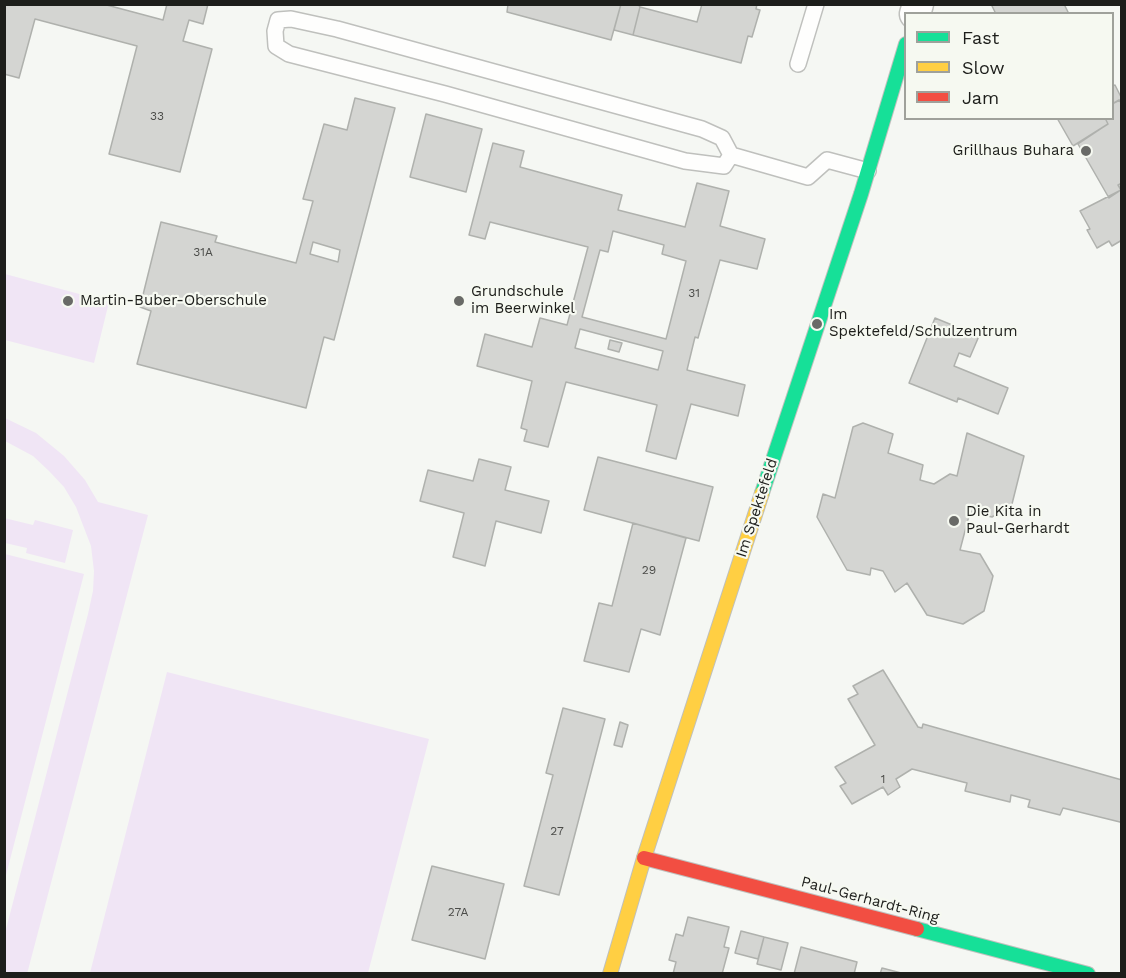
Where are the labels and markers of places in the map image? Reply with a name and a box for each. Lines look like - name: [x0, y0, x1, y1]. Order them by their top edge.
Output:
- place label: Grillhaus Buhara: [953, 142, 1074, 160]
- marker: Grillhaus Buhara: [1079, 144, 1093, 158]
- place label: Grundschule im Beerwinkel: [471, 283, 575, 318]
- place label: Martin-Buber-Oberschule: [80, 292, 267, 310]
- marker: Martin-Buber-Oberschule: [61, 294, 75, 308]
- marker: Grundschule im Beerwinkel: [452, 294, 466, 308]
- place label: Im Spektefeld/Schulzentrum: [829, 306, 1018, 341]
- marker: Im Spektefeld/Schulzentrum: [810, 317, 824, 331]
- place label: Die Kita in Paul-Gerhardt: [966, 503, 1069, 538]
- marker: Die Kita in Paul-Gerhardt: [947, 514, 961, 528]

